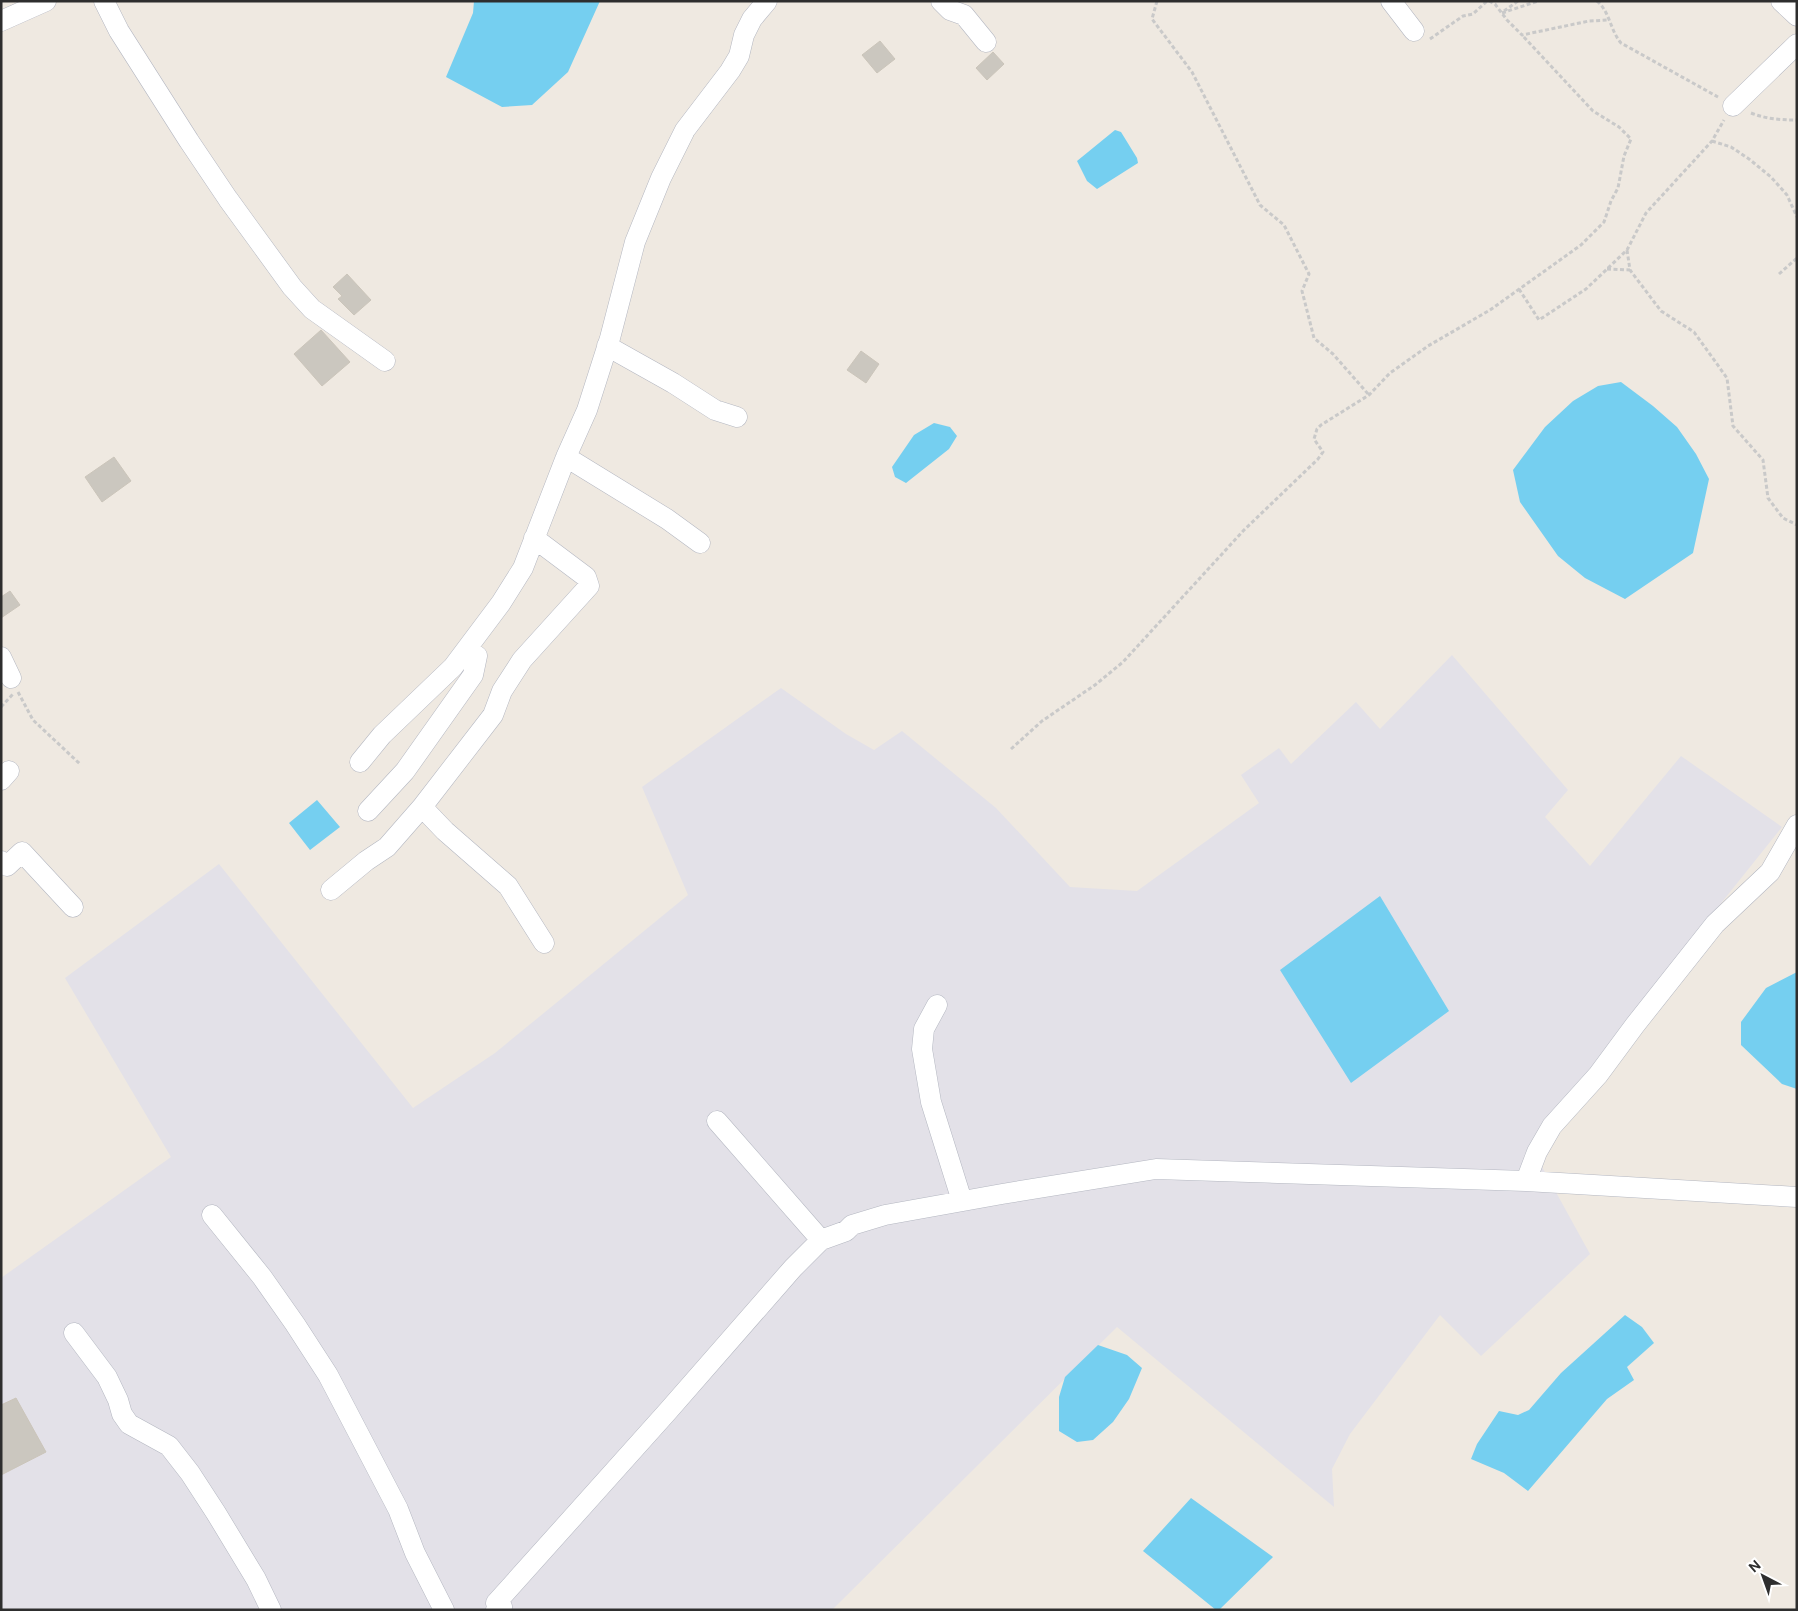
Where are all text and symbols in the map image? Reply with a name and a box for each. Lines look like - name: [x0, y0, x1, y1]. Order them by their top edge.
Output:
- north arrow: [1738, 1551, 1788, 1601]
- text: N: [1745, 1556, 1764, 1576]

